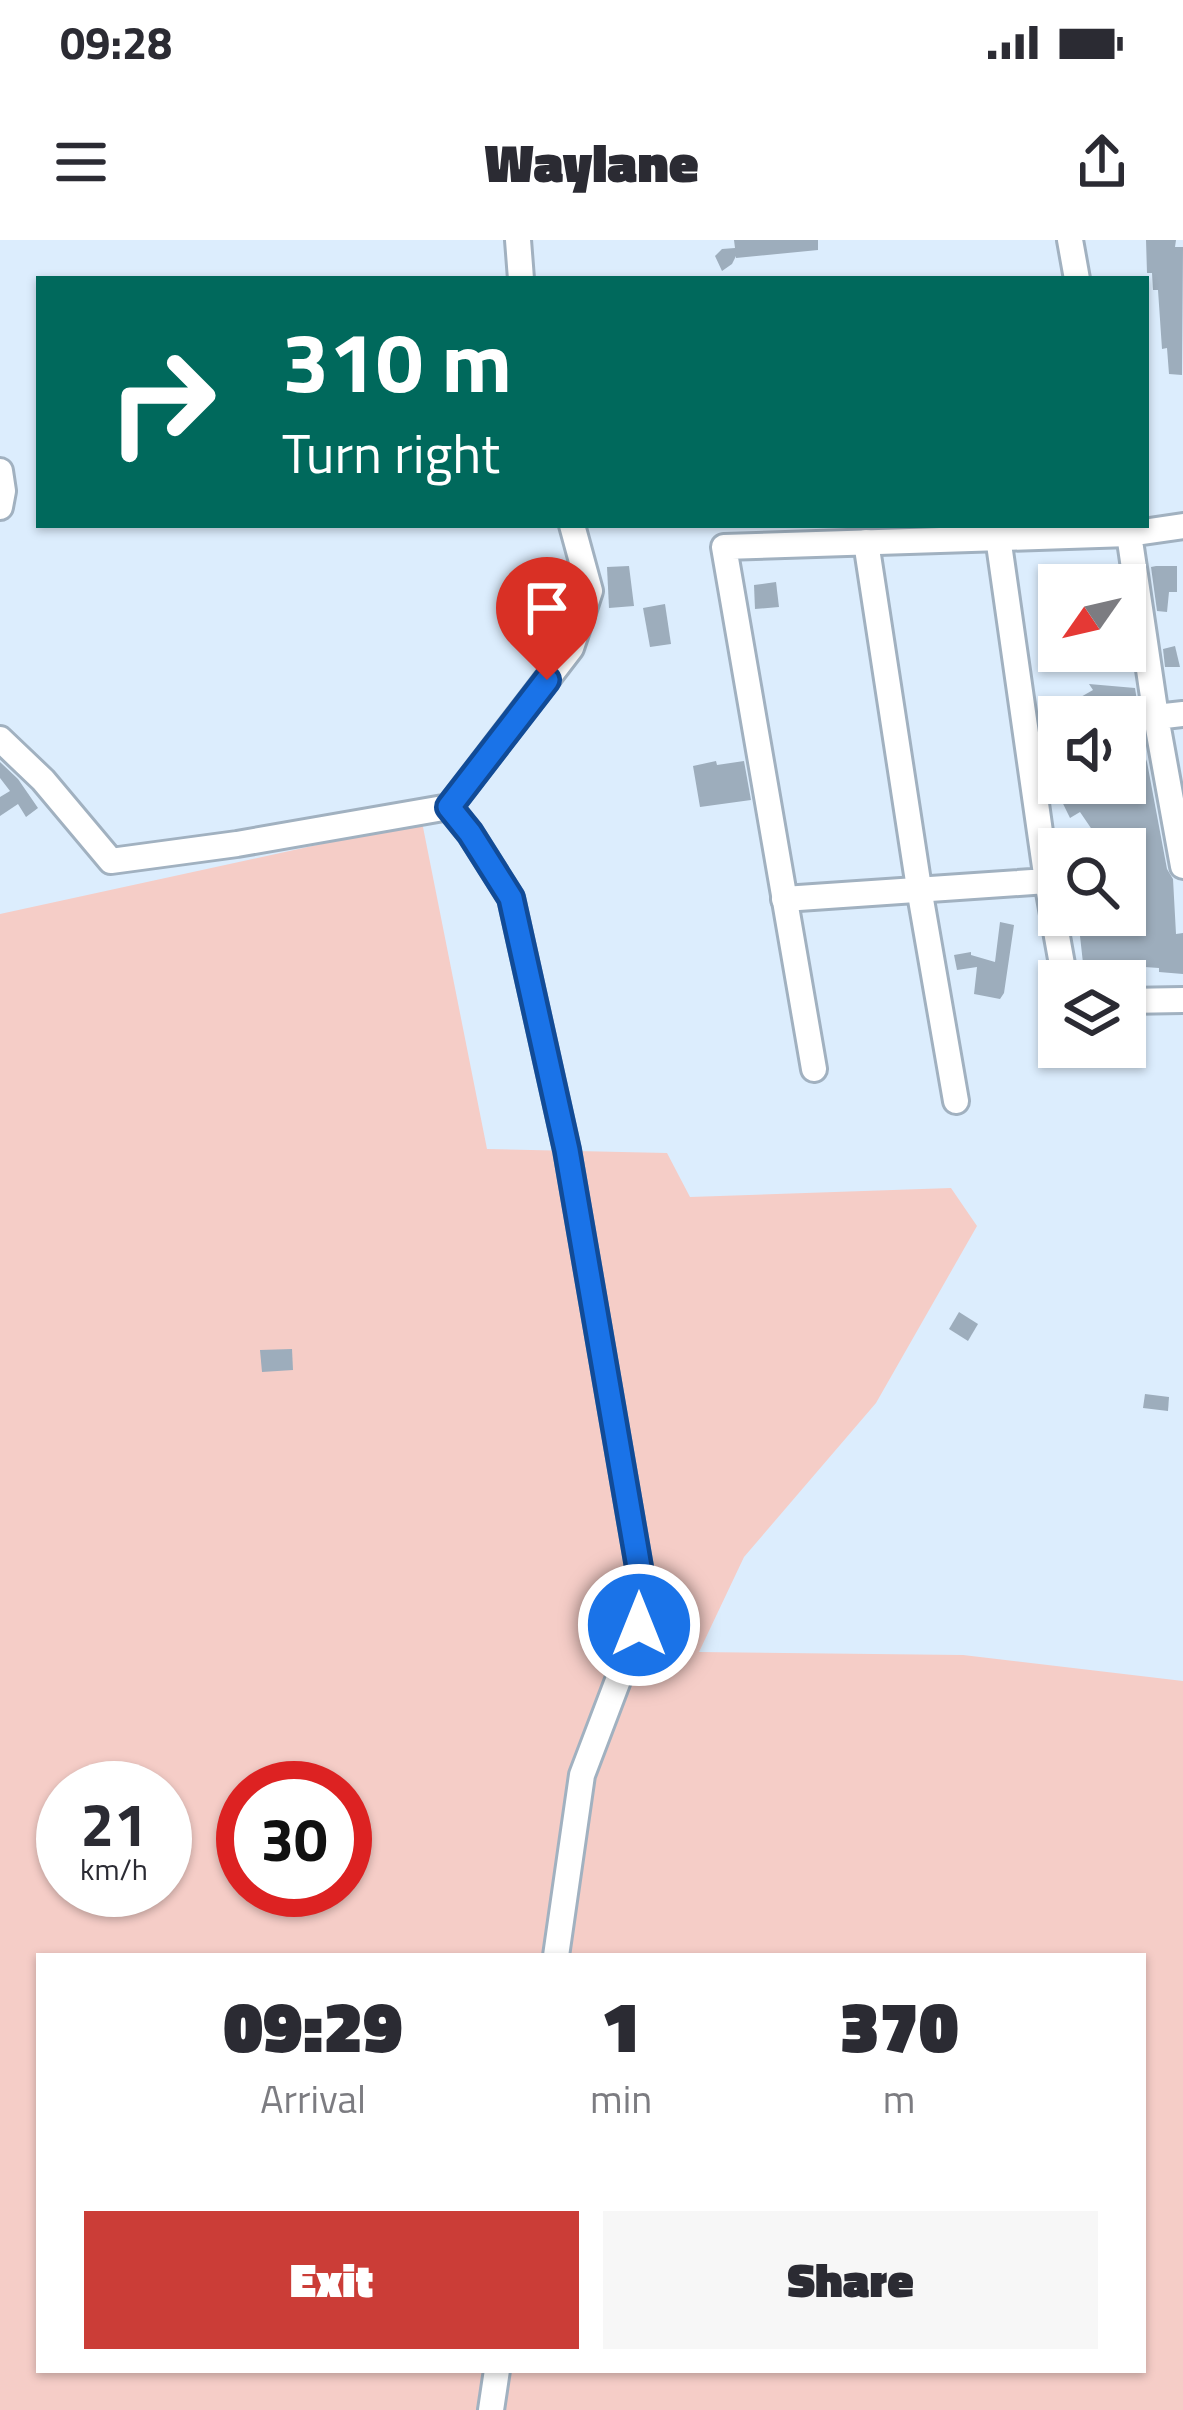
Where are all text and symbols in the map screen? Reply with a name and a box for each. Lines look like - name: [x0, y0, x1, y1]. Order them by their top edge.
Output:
- text: 09:28: [60, 8, 172, 76]
- text: Waylane: [485, 121, 698, 203]
- icon: menu: [48, 129, 114, 195]
- icon: share: [1069, 129, 1135, 195]
- text: 310 m: [282, 297, 512, 425]
- icon: right: [84, 324, 240, 480]
- text: Turn right: [282, 412, 500, 494]
- pin: [496, 557, 598, 680]
- north arrow: [1038, 564, 1146, 672]
- map controls: [1038, 564, 1146, 1068]
- icon: arrive: [514, 575, 580, 641]
- button: sound: [1038, 696, 1146, 804]
- button: search: [1038, 828, 1146, 936]
- button: layers: [1038, 960, 1146, 1068]
- position arrow: [576, 1562, 702, 1688]
- speed limit sign: 30: [216, 1761, 372, 1917]
- text: 21: [80, 1778, 148, 1869]
- text: km/h: [80, 1846, 148, 1892]
- text: 09:29: [223, 1970, 403, 2080]
- text: 1: [601, 1970, 641, 2080]
- text: 370: [840, 1970, 959, 2080]
- text: Arrival: [260, 2069, 366, 2128]
- text: min: [590, 2069, 652, 2128]
- text: m: [883, 2069, 915, 2128]
- button: Exit: [84, 2211, 579, 2349]
- button: Share: [603, 2211, 1098, 2349]

